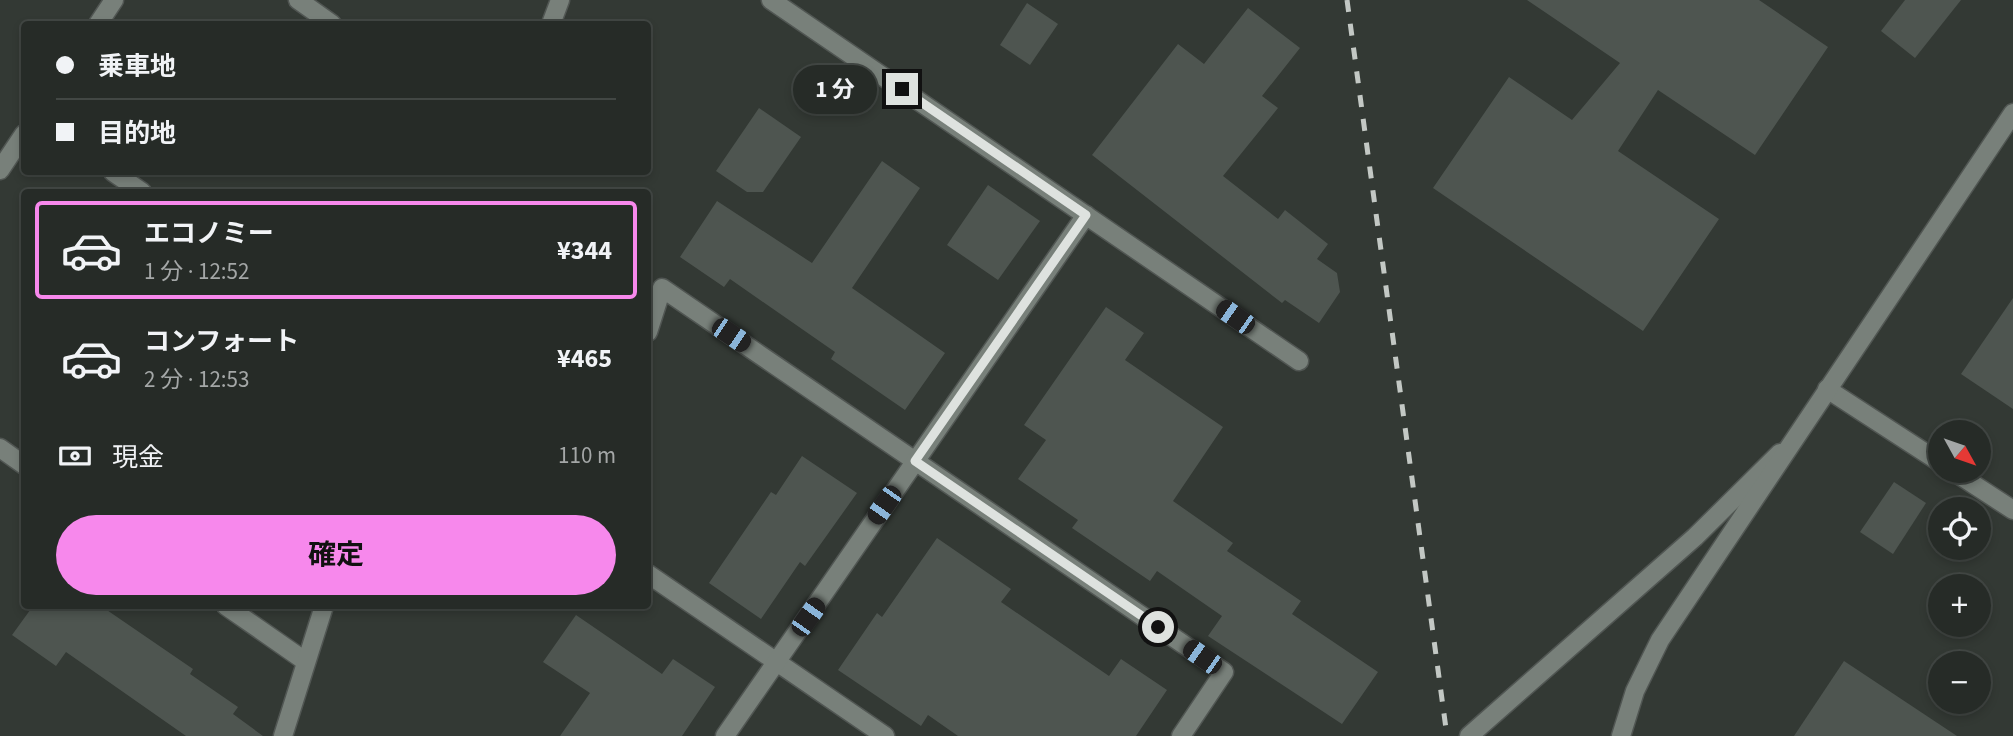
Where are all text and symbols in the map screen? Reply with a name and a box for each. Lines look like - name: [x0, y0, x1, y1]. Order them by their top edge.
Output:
- text: 乗車地: [98, 48, 176, 85]
- callout: 1 分: [794, 64, 878, 114]
- text: 1 分: [815, 73, 855, 106]
- route end: [886, 73, 918, 105]
- text: 目的地: [98, 115, 176, 152]
- text: エコノミー: [144, 215, 274, 252]
- icon: car: [60, 219, 123, 282]
- text: ¥344: [557, 232, 612, 269]
- text: 1 分 · 12:52: [144, 255, 249, 288]
- car: [1212, 296, 1259, 338]
- car: [708, 315, 755, 355]
- text: コンフォート: [144, 323, 299, 360]
- icon: car: [60, 327, 123, 390]
- text: ¥465: [557, 340, 612, 377]
- text: 2 分 · 12:53: [144, 363, 249, 396]
- north arrow: [1928, 420, 1992, 483]
- map controls: [1928, 420, 1991, 714]
- icon: cash: [56, 437, 94, 475]
- text: 現金: [112, 439, 164, 476]
- text: 110 m: [558, 439, 616, 472]
- car: [864, 482, 905, 528]
- button: locate: [1928, 497, 1991, 560]
- button: 確定: [56, 515, 616, 595]
- button: +: [1928, 574, 1991, 637]
- car: [788, 594, 829, 640]
- route start: [1142, 611, 1174, 643]
- car: [1179, 636, 1226, 678]
- button: −: [1928, 651, 1991, 714]

